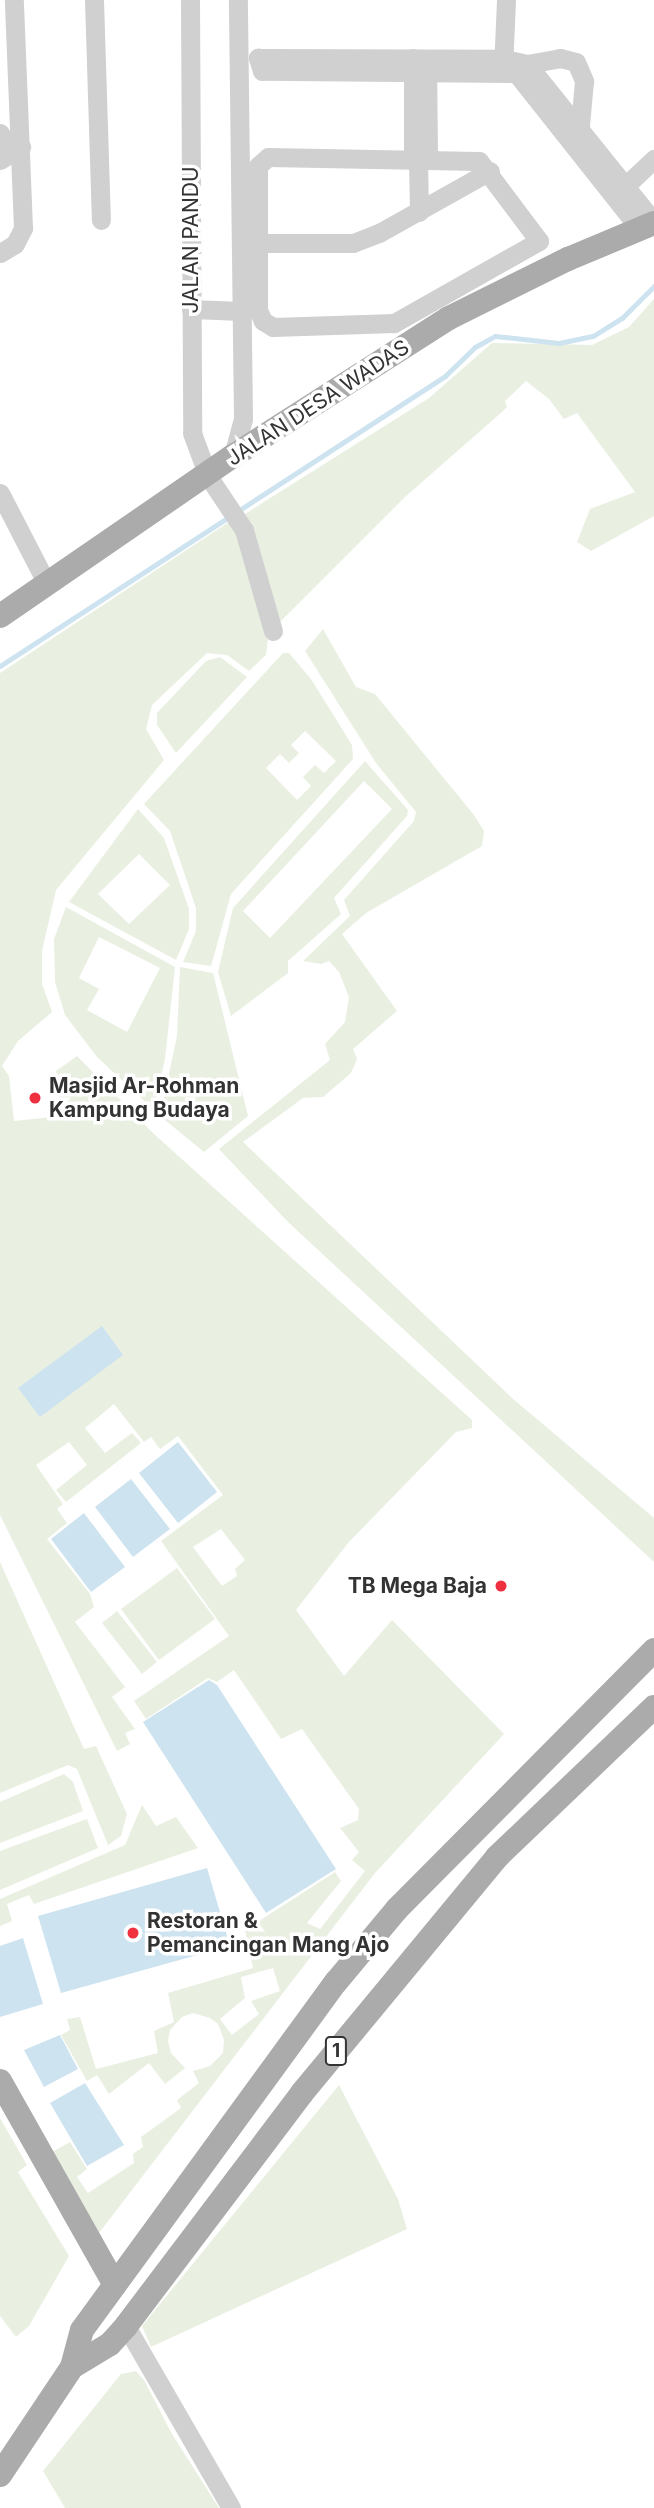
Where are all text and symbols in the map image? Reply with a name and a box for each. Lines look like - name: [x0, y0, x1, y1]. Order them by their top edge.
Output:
- street label: JALAN PANDU: [178, 166, 204, 314]
- street label: JALAN DESA WADAS: [222, 335, 414, 471]
- place label: Masjid Ar-Rohman Kampung Budaya: [49, 1073, 239, 1123]
- marker: Masjid Ar-Rohman Kampung Budaya: [27, 1090, 43, 1106]
- place label: TB Mega Baja: [348, 1573, 487, 1599]
- marker: TB Mega Baja: [493, 1578, 509, 1594]
- place label: Restoran & Pemancingan Mang Ajo: [147, 1908, 389, 1958]
- marker: Restoran & Pemancingan Mang Ajo: [125, 1925, 141, 1941]
- road number: 1: [324, 2036, 348, 2066]

